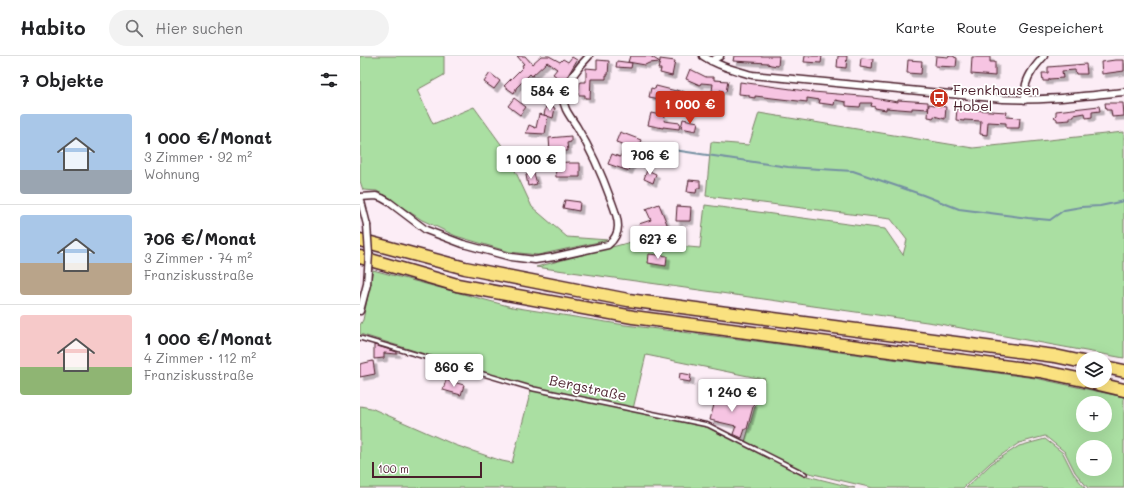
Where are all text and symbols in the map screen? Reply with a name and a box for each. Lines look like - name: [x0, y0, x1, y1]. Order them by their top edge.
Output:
- search box: [109, 10, 389, 46]
- text: Habito: [20, 15, 85, 40]
- icon: search: [123, 17, 145, 39]
- text: Hier suchen: [155, 18, 243, 38]
- text: Karte: [896, 18, 935, 37]
- text: Route: [957, 18, 997, 37]
- text: Gespeichert: [1019, 18, 1104, 37]
- text: 7 Objekte: [20, 69, 104, 91]
- icon: filters: [318, 69, 340, 91]
- pin: 584 €: [522, 78, 578, 112]
- place label: Frenkhausen Hobel: [953, 80, 1039, 115]
- text: 584 €: [530, 82, 570, 99]
- bus stop icon: Frenkhausen Hobel: [928, 87, 950, 109]
- pin: 1 000 €: [653, 91, 727, 125]
- text: 1 000 €: [665, 95, 715, 112]
- text: 1 000 €/Monat: [144, 126, 272, 148]
- icon: home: [52, 130, 100, 178]
- pin: 706 €: [622, 142, 678, 176]
- pin: 1 000 €: [494, 146, 568, 180]
- text: 706 €: [631, 146, 669, 163]
- text: 3 Zimmer · 92 m²: [144, 148, 252, 165]
- text: 1 000 €: [506, 150, 556, 167]
- text: Wohnung: [144, 165, 200, 182]
- pin: 627 €: [630, 226, 686, 260]
- text: 706 €/Monat: [144, 227, 256, 249]
- text: 627 €: [639, 230, 677, 247]
- icon: home: [52, 231, 100, 279]
- text: 3 Zimmer · 74 m²: [144, 249, 252, 266]
- text: Franziskusstraße: [144, 266, 254, 283]
- text: 1 000 €/Monat: [144, 327, 272, 349]
- icon: home: [52, 331, 100, 379]
- text: 4 Zimmer · 112 m²: [144, 349, 256, 366]
- map controls: [1076, 352, 1112, 476]
- button: layers: [1076, 352, 1112, 388]
- pin: 860 €: [426, 354, 482, 388]
- text: 860 €: [434, 358, 474, 375]
- text: Franziskusstraße: [144, 366, 254, 383]
- street label: Bergstraße: [548, 370, 629, 405]
- pin: 1 240 €: [695, 379, 769, 413]
- text: 1 240 €: [707, 383, 757, 400]
- button: +: [1076, 396, 1112, 432]
- button: −: [1076, 440, 1112, 476]
- scale bar: [372, 460, 482, 479]
- text: 100 m: [378, 461, 409, 476]

